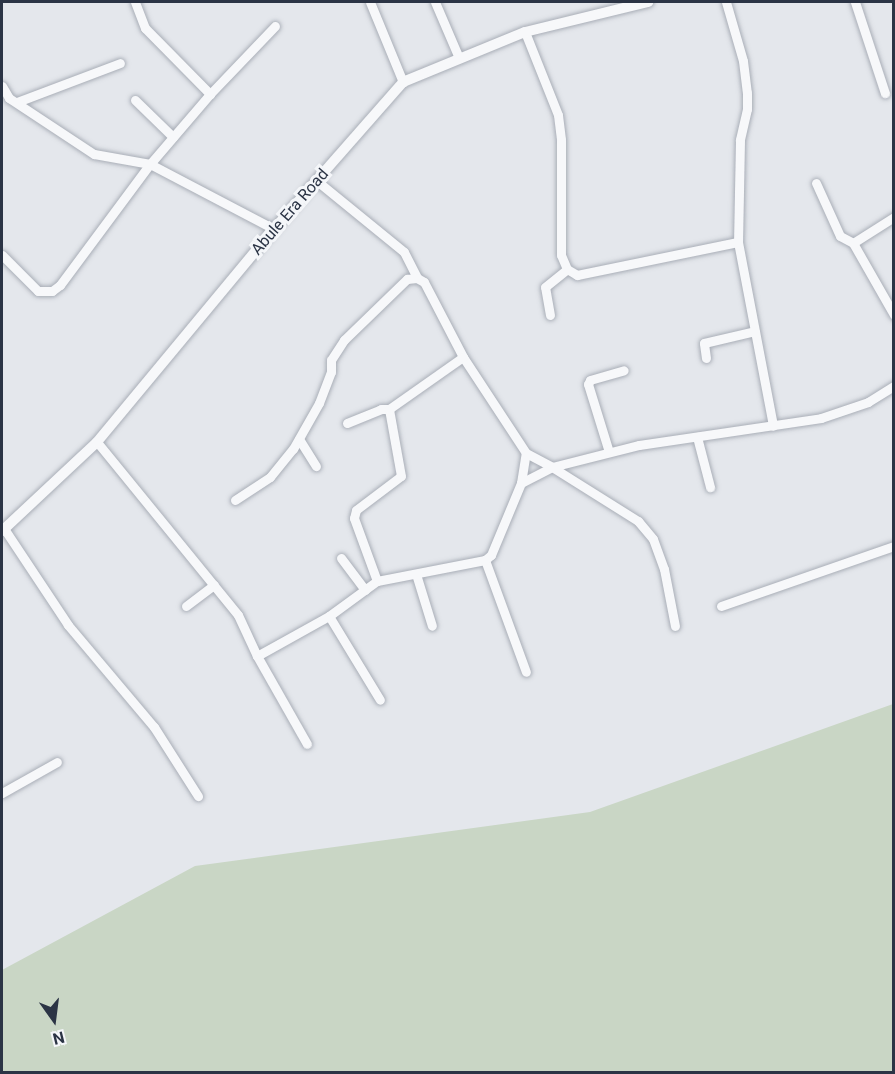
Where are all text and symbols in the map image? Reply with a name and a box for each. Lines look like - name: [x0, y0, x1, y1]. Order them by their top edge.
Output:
- street label: Abule Era Road: [247, 165, 333, 259]
- north arrow: [24, 990, 84, 1050]
- text: N: [51, 1027, 66, 1049]

